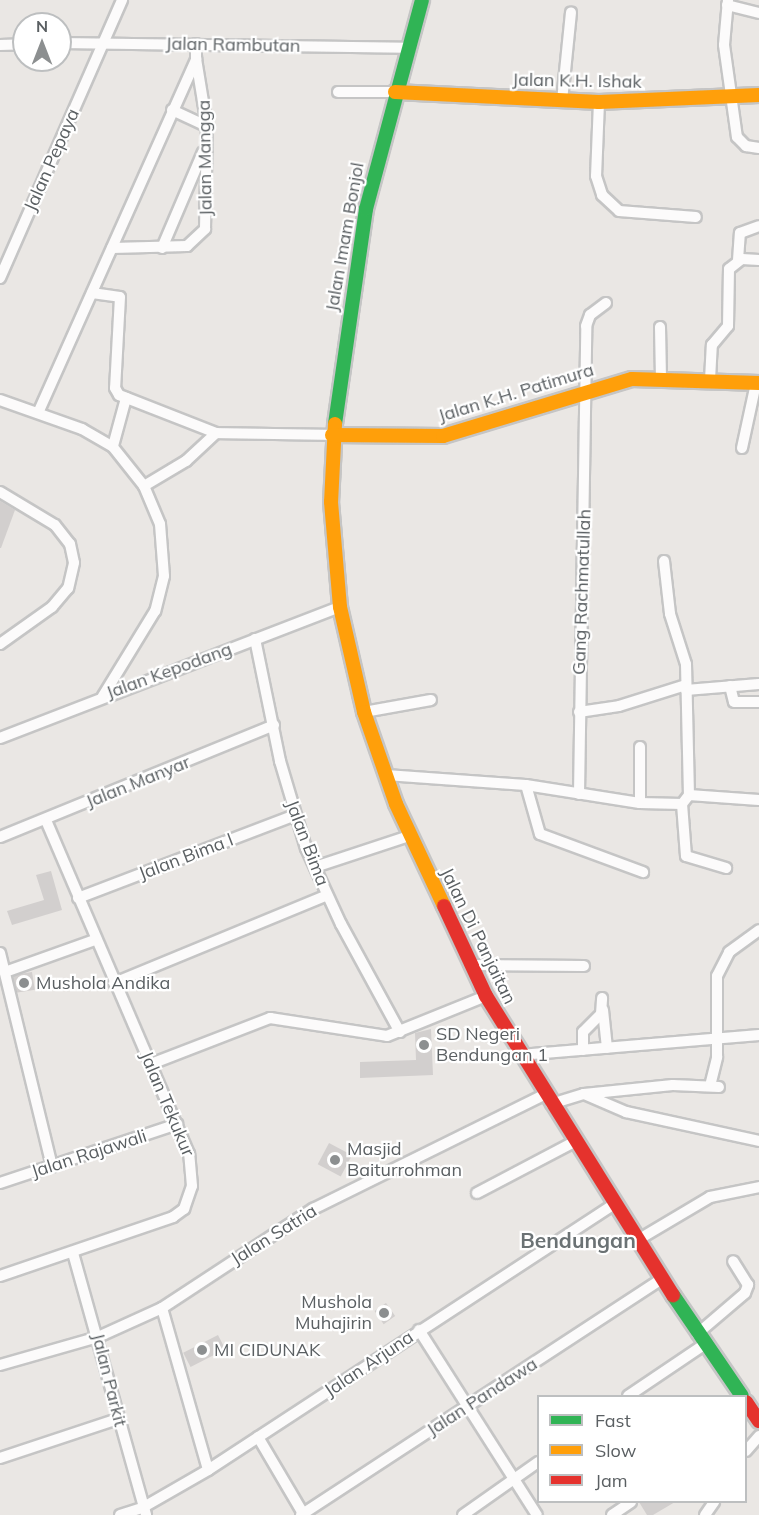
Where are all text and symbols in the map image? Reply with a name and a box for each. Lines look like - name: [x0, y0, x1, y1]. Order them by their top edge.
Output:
- north arrow: [12, 12, 72, 72]
- text: N: [36, 16, 48, 36]
- street label: Jalan Rambutan: [165, 33, 301, 57]
- street label: Jalan K.H. Ishak: [512, 69, 642, 93]
- street label: Jalan Mangga: [193, 100, 217, 216]
- street label: Jalan Pepaya: [20, 105, 84, 215]
- street label: Jalan Imam Bonjol: [321, 161, 369, 313]
- street label: Jalan K.H. Patimura: [436, 359, 596, 427]
- street label: Gang Rachmatullah: [568, 509, 596, 675]
- street label: Jalan Kepodang: [103, 638, 235, 704]
- street label: Jalan Manyar: [83, 751, 193, 813]
- street label: Jalan Bima: [281, 797, 333, 889]
- street label: Jalan Bima I: [136, 829, 236, 885]
- street label: Jalan Di Panjaitan: [436, 864, 520, 1008]
- place label: Mushola Andika: [36, 972, 170, 994]
- marker: Mushola Andika: [17, 976, 31, 990]
- place label: SD Negeri Bendungan 1: [436, 1024, 548, 1066]
- marker: SD Negeri Bendungan 1: [417, 1038, 431, 1052]
- street label: Jalan Tekukur: [135, 1048, 199, 1160]
- street label: Jalan Rajawali: [29, 1125, 149, 1183]
- place label: Masjid Baiturrohman: [347, 1139, 462, 1182]
- marker: Masjid Baiturrohman: [328, 1153, 342, 1167]
- street label: Jalan Satria: [227, 1200, 321, 1270]
- district label: Bendungan: [520, 1227, 636, 1253]
- place label: Mushola Muhajirin: [295, 1292, 372, 1334]
- marker: Mushola Muhajirin: [377, 1306, 391, 1320]
- street label: Jalan Arjuna: [320, 1326, 418, 1402]
- street label: Jalan Parkit: [87, 1331, 131, 1429]
- place label: MI CIDUNAK: [214, 1339, 320, 1361]
- marker: MI CIDUNAK: [195, 1343, 209, 1357]
- street label: Jalan Pandawa: [423, 1353, 541, 1441]
- legend: [537, 1395, 747, 1503]
- text: Fast: [595, 1409, 631, 1432]
- text: Slow: [595, 1439, 636, 1462]
- text: Jam: [595, 1469, 628, 1492]

